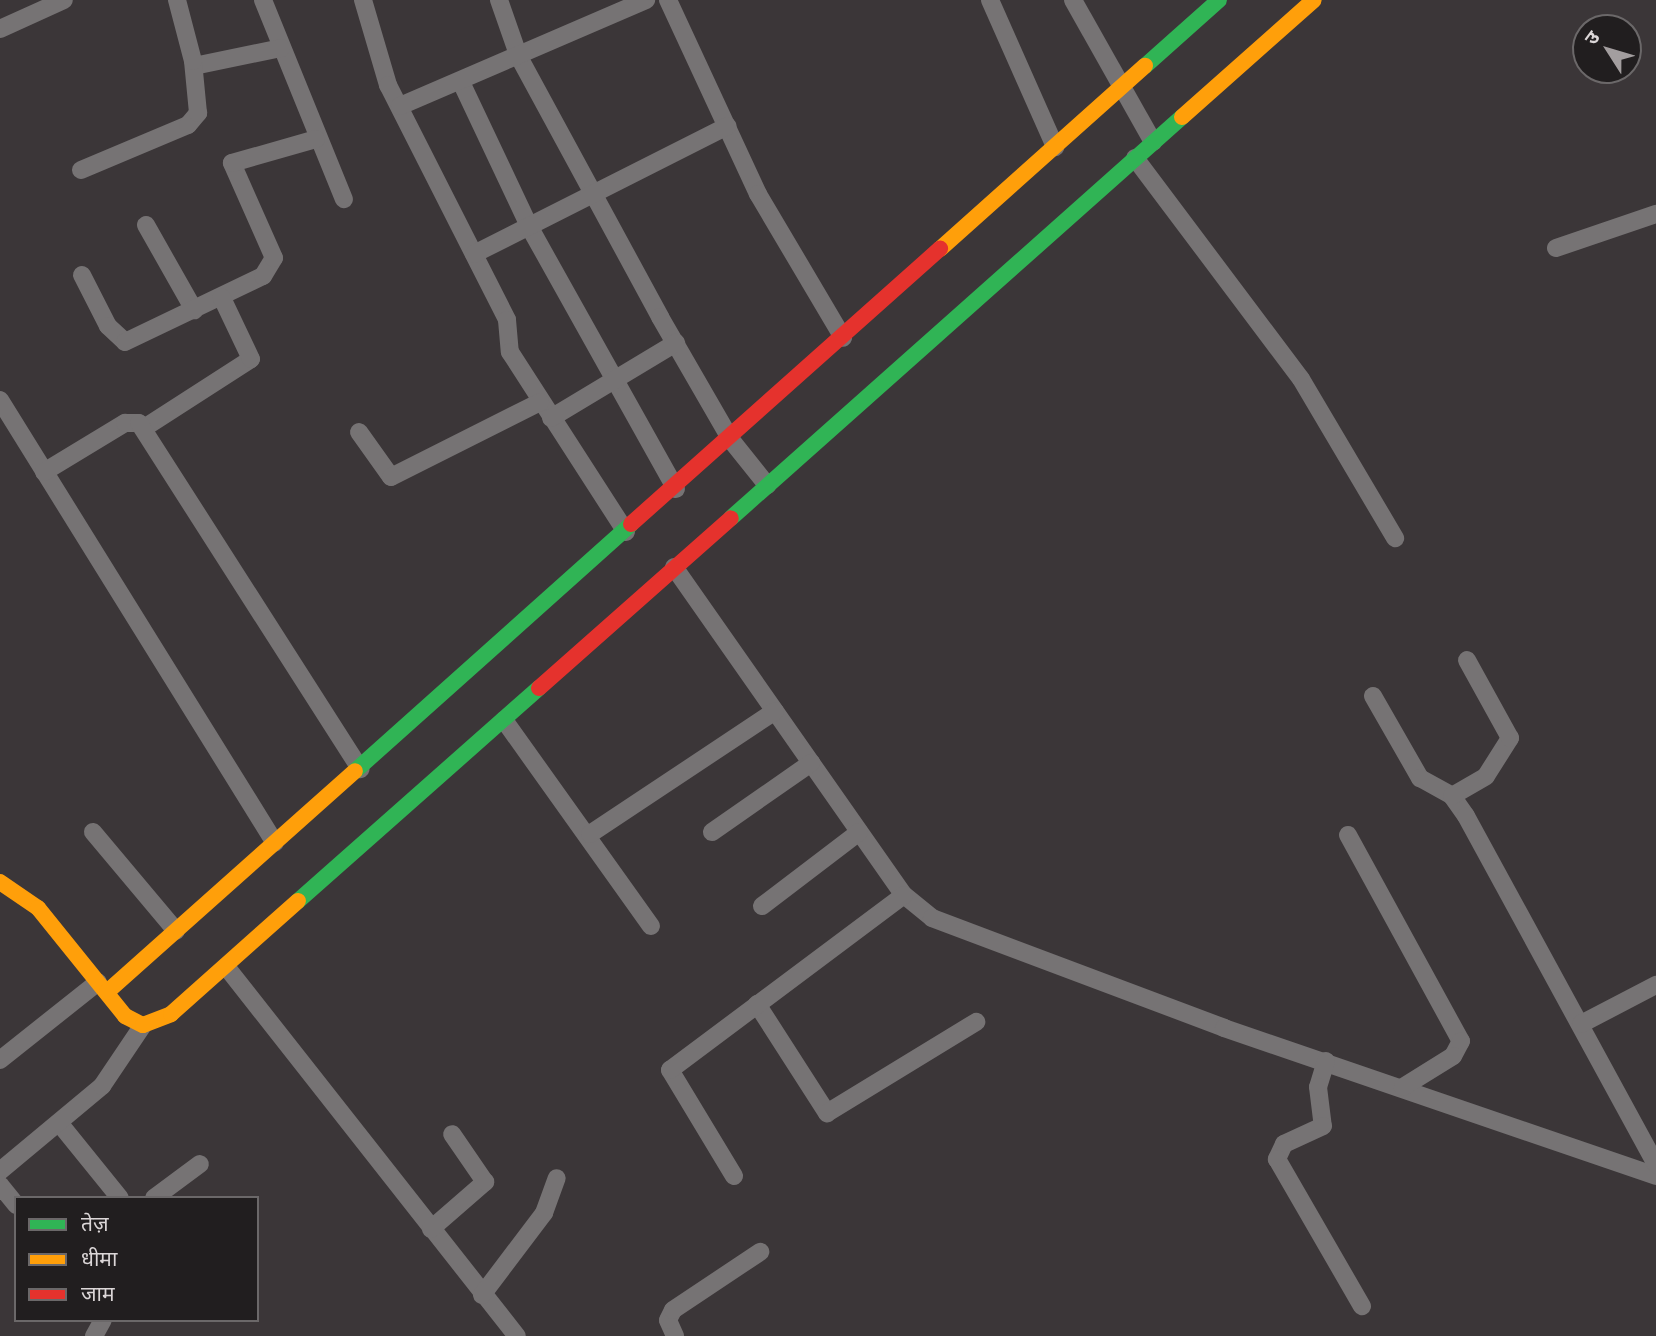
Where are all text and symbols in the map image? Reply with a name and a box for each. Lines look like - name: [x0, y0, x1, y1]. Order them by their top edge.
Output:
- north arrow: [1572, 14, 1642, 84]
- text: उ: [1579, 26, 1604, 49]
- legend: [14, 1196, 259, 1322]
- text: तेज़: [81, 1210, 109, 1235]
- text: धीमा: [81, 1245, 117, 1270]
- text: जाम: [81, 1280, 115, 1305]

